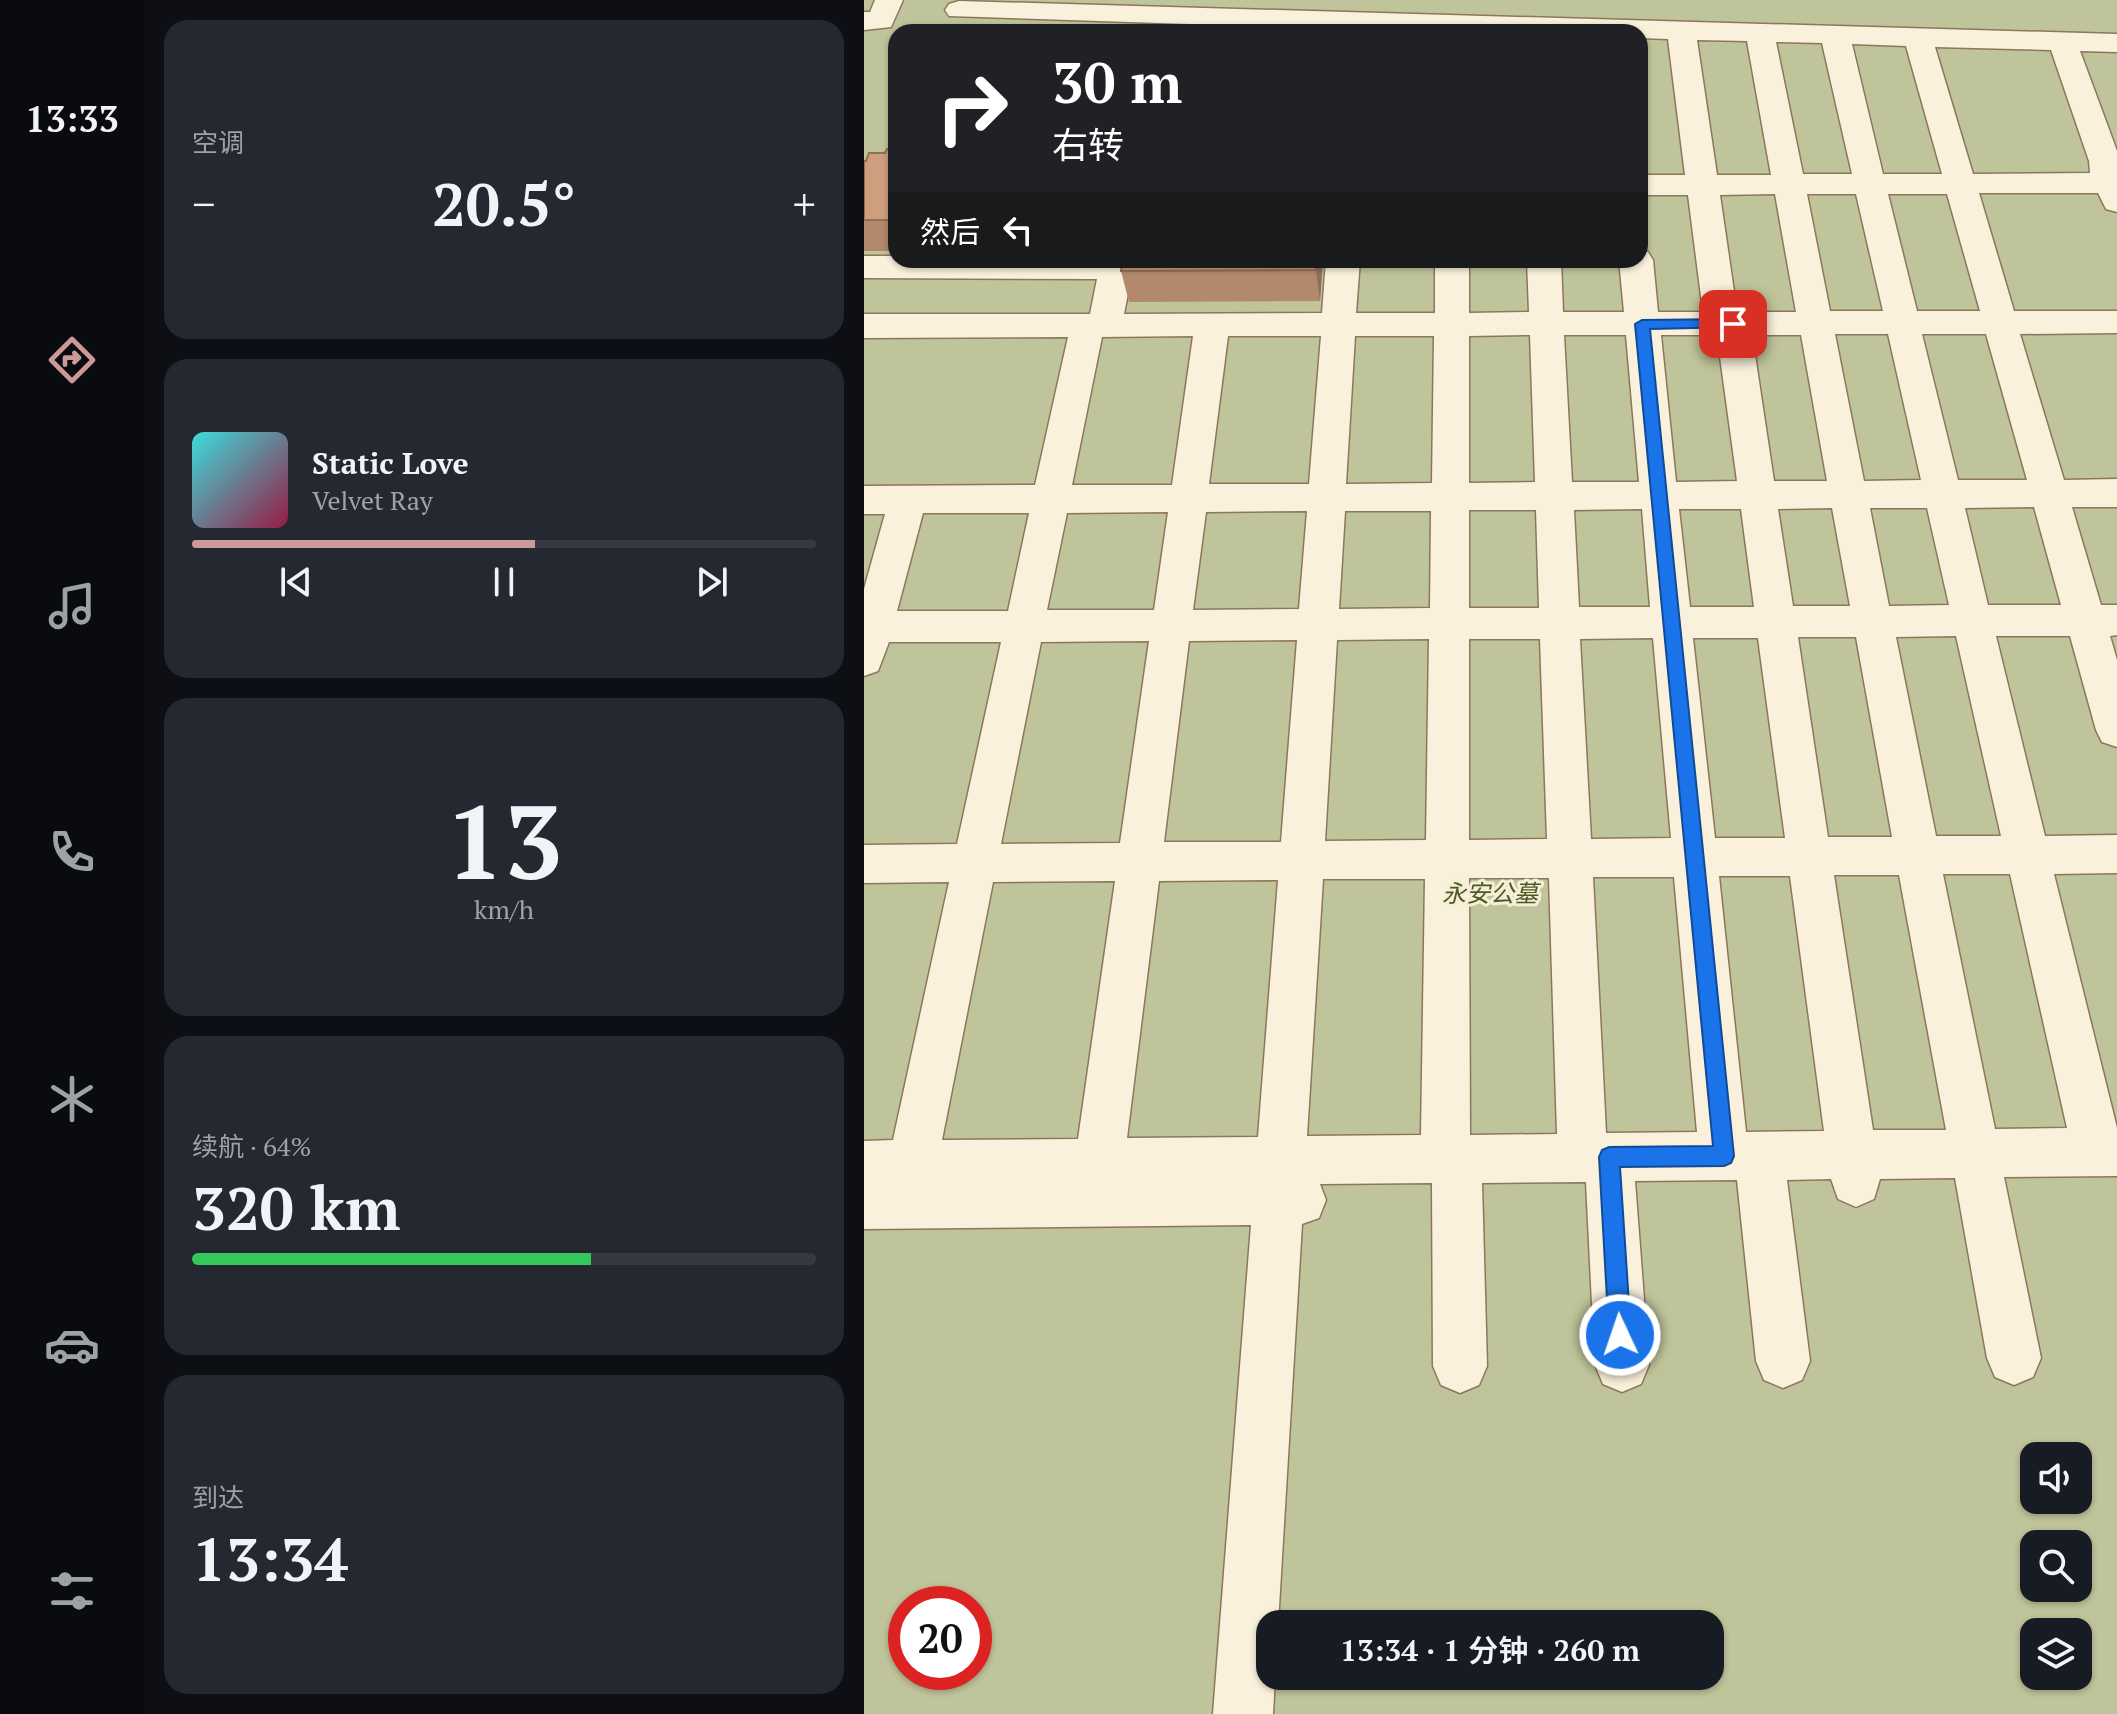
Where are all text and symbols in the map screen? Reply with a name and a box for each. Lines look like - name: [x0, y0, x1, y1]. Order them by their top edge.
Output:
- text: 30 m: [1052, 45, 1182, 119]
- icon: right: [920, 56, 1024, 160]
- text: 13:33: [25, 95, 119, 142]
- text: 右转: [1052, 121, 1124, 168]
- text: 空调: [192, 125, 244, 159]
- text: 20.5°: [432, 164, 576, 243]
- text: −: [192, 174, 215, 233]
- text: +: [793, 174, 816, 233]
- icon: left: [996, 208, 1040, 252]
- text: 然后: [920, 212, 980, 252]
- pin: [1699, 290, 1767, 358]
- icon: arrive: [1711, 302, 1755, 346]
- icon: directions: [44, 332, 100, 388]
- text: Static Love: [312, 443, 469, 483]
- text: Velvet Ray: [312, 483, 433, 517]
- icon: previous: [274, 560, 318, 604]
- icon: pause: [482, 560, 526, 604]
- icon: next: [690, 560, 734, 604]
- icon: music: [44, 578, 100, 634]
- text: 13: [445, 771, 563, 909]
- icon: phone: [44, 824, 100, 880]
- park label: 永安公墓: [1442, 877, 1542, 909]
- text: km/h: [474, 892, 534, 926]
- icon: climate: [44, 1071, 100, 1127]
- text: 续航 · 64%: [192, 1129, 312, 1163]
- text: 320 km: [192, 1168, 400, 1247]
- position arrow: [1578, 1293, 1662, 1377]
- icon: car: [44, 1317, 100, 1373]
- map controls: [2020, 1442, 2092, 1690]
- button: sound: [2020, 1442, 2092, 1514]
- text: 到达: [192, 1480, 244, 1514]
- text: 13:34: [192, 1519, 348, 1598]
- button: search: [2020, 1530, 2092, 1602]
- icon: filters: [44, 1563, 100, 1619]
- speed limit sign: 20: [888, 1586, 992, 1690]
- button: layers: [2020, 1618, 2092, 1690]
- text: 13:34 · 1 分钟 · 260 m: [1340, 1630, 1640, 1670]

